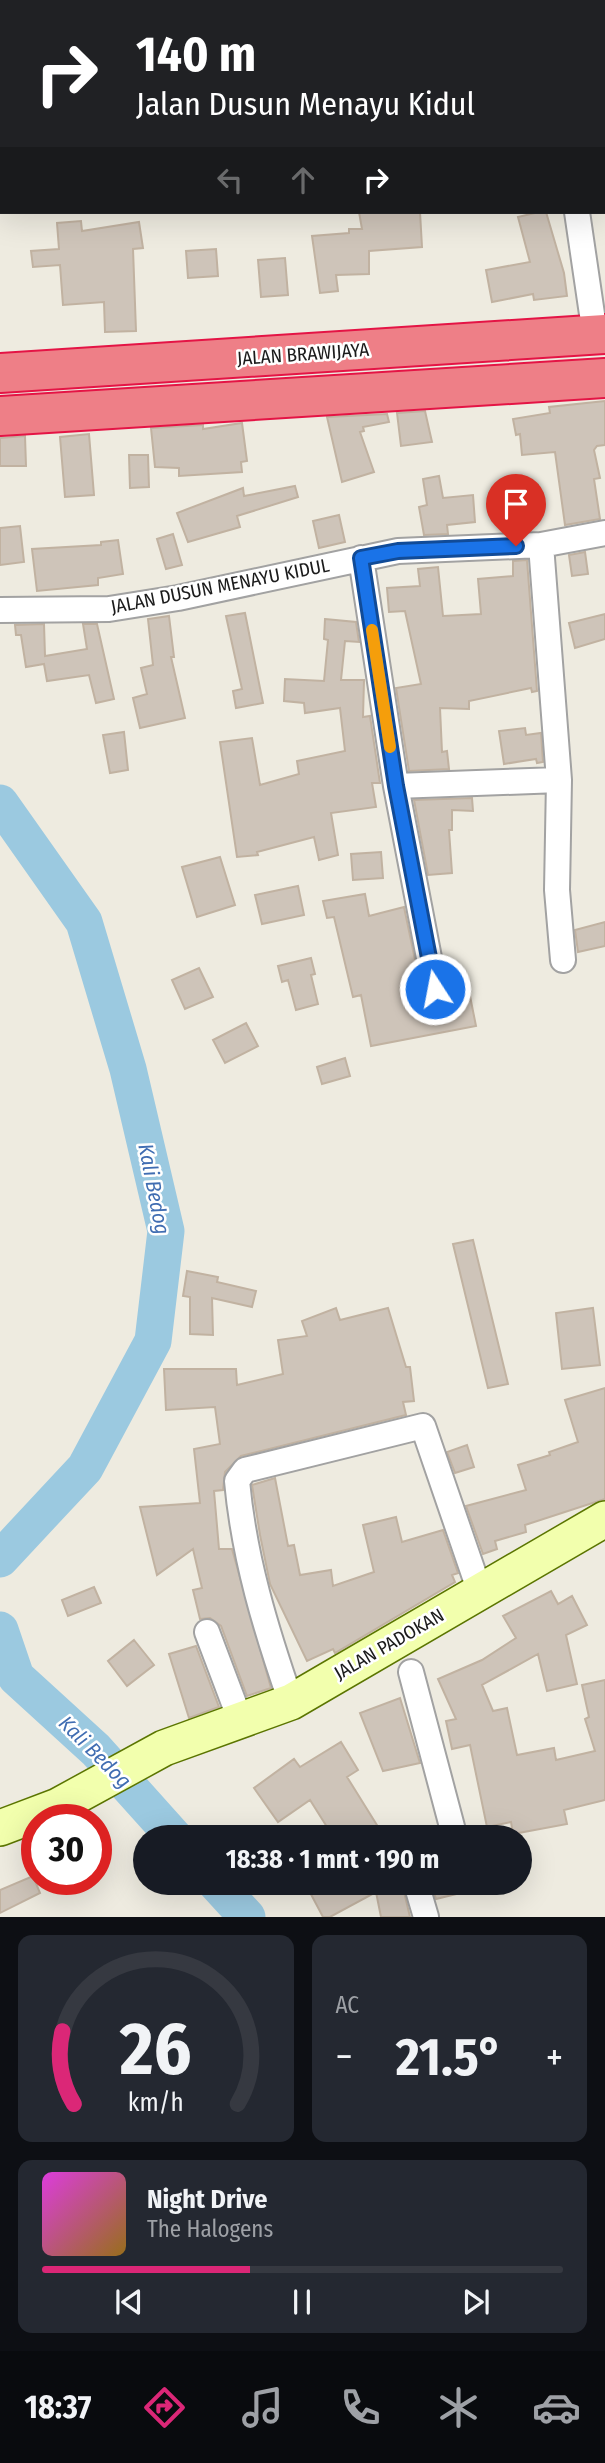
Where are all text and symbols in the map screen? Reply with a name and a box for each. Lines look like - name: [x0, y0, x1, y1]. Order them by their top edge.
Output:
- text: 140 m: [136, 25, 256, 84]
- icon: right: [21, 28, 112, 119]
- text: Jalan Dusun Menayu Kidul: [136, 85, 475, 123]
- icon: left: [211, 161, 249, 199]
- icon: ahead: [284, 161, 322, 199]
- icon: right: [357, 161, 395, 199]
- street label: JALAN BRAWIJAYA: [236, 338, 370, 370]
- pin: [486, 474, 546, 546]
- icon: arrive: [497, 485, 535, 523]
- street label: JALAN DUSUN MENAYU KIDUL: [109, 553, 332, 618]
- position arrow: [398, 952, 472, 1026]
- water label: Kali Bedog: [132, 1141, 176, 1237]
- street label: JALAN PADOKAN: [330, 1603, 448, 1685]
- water label: Kali Bedog: [53, 1710, 137, 1794]
- speed limit sign: 30: [21, 1804, 112, 1895]
- text: 18:38 · 1 mnt · 190 m: [226, 1844, 439, 1875]
- text: AC: [336, 1991, 359, 2019]
- text: 26: [119, 2007, 192, 2094]
- text: 21.5°: [396, 2026, 503, 2089]
- text: −: [336, 2034, 353, 2080]
- text: +: [546, 2034, 563, 2080]
- text: km/h: [128, 2088, 184, 2118]
- text: Night Drive: [147, 2184, 267, 2215]
- text: The Halogens: [147, 2215, 273, 2243]
- icon: previous: [110, 2283, 148, 2321]
- icon: pause: [283, 2283, 321, 2321]
- icon: next: [457, 2283, 495, 2321]
- icon: directions: [140, 2383, 189, 2432]
- icon: music: [238, 2383, 287, 2432]
- icon: phone: [336, 2383, 385, 2432]
- icon: climate: [434, 2383, 483, 2432]
- icon: car: [532, 2383, 581, 2432]
- text: 18:37: [24, 2388, 91, 2426]

